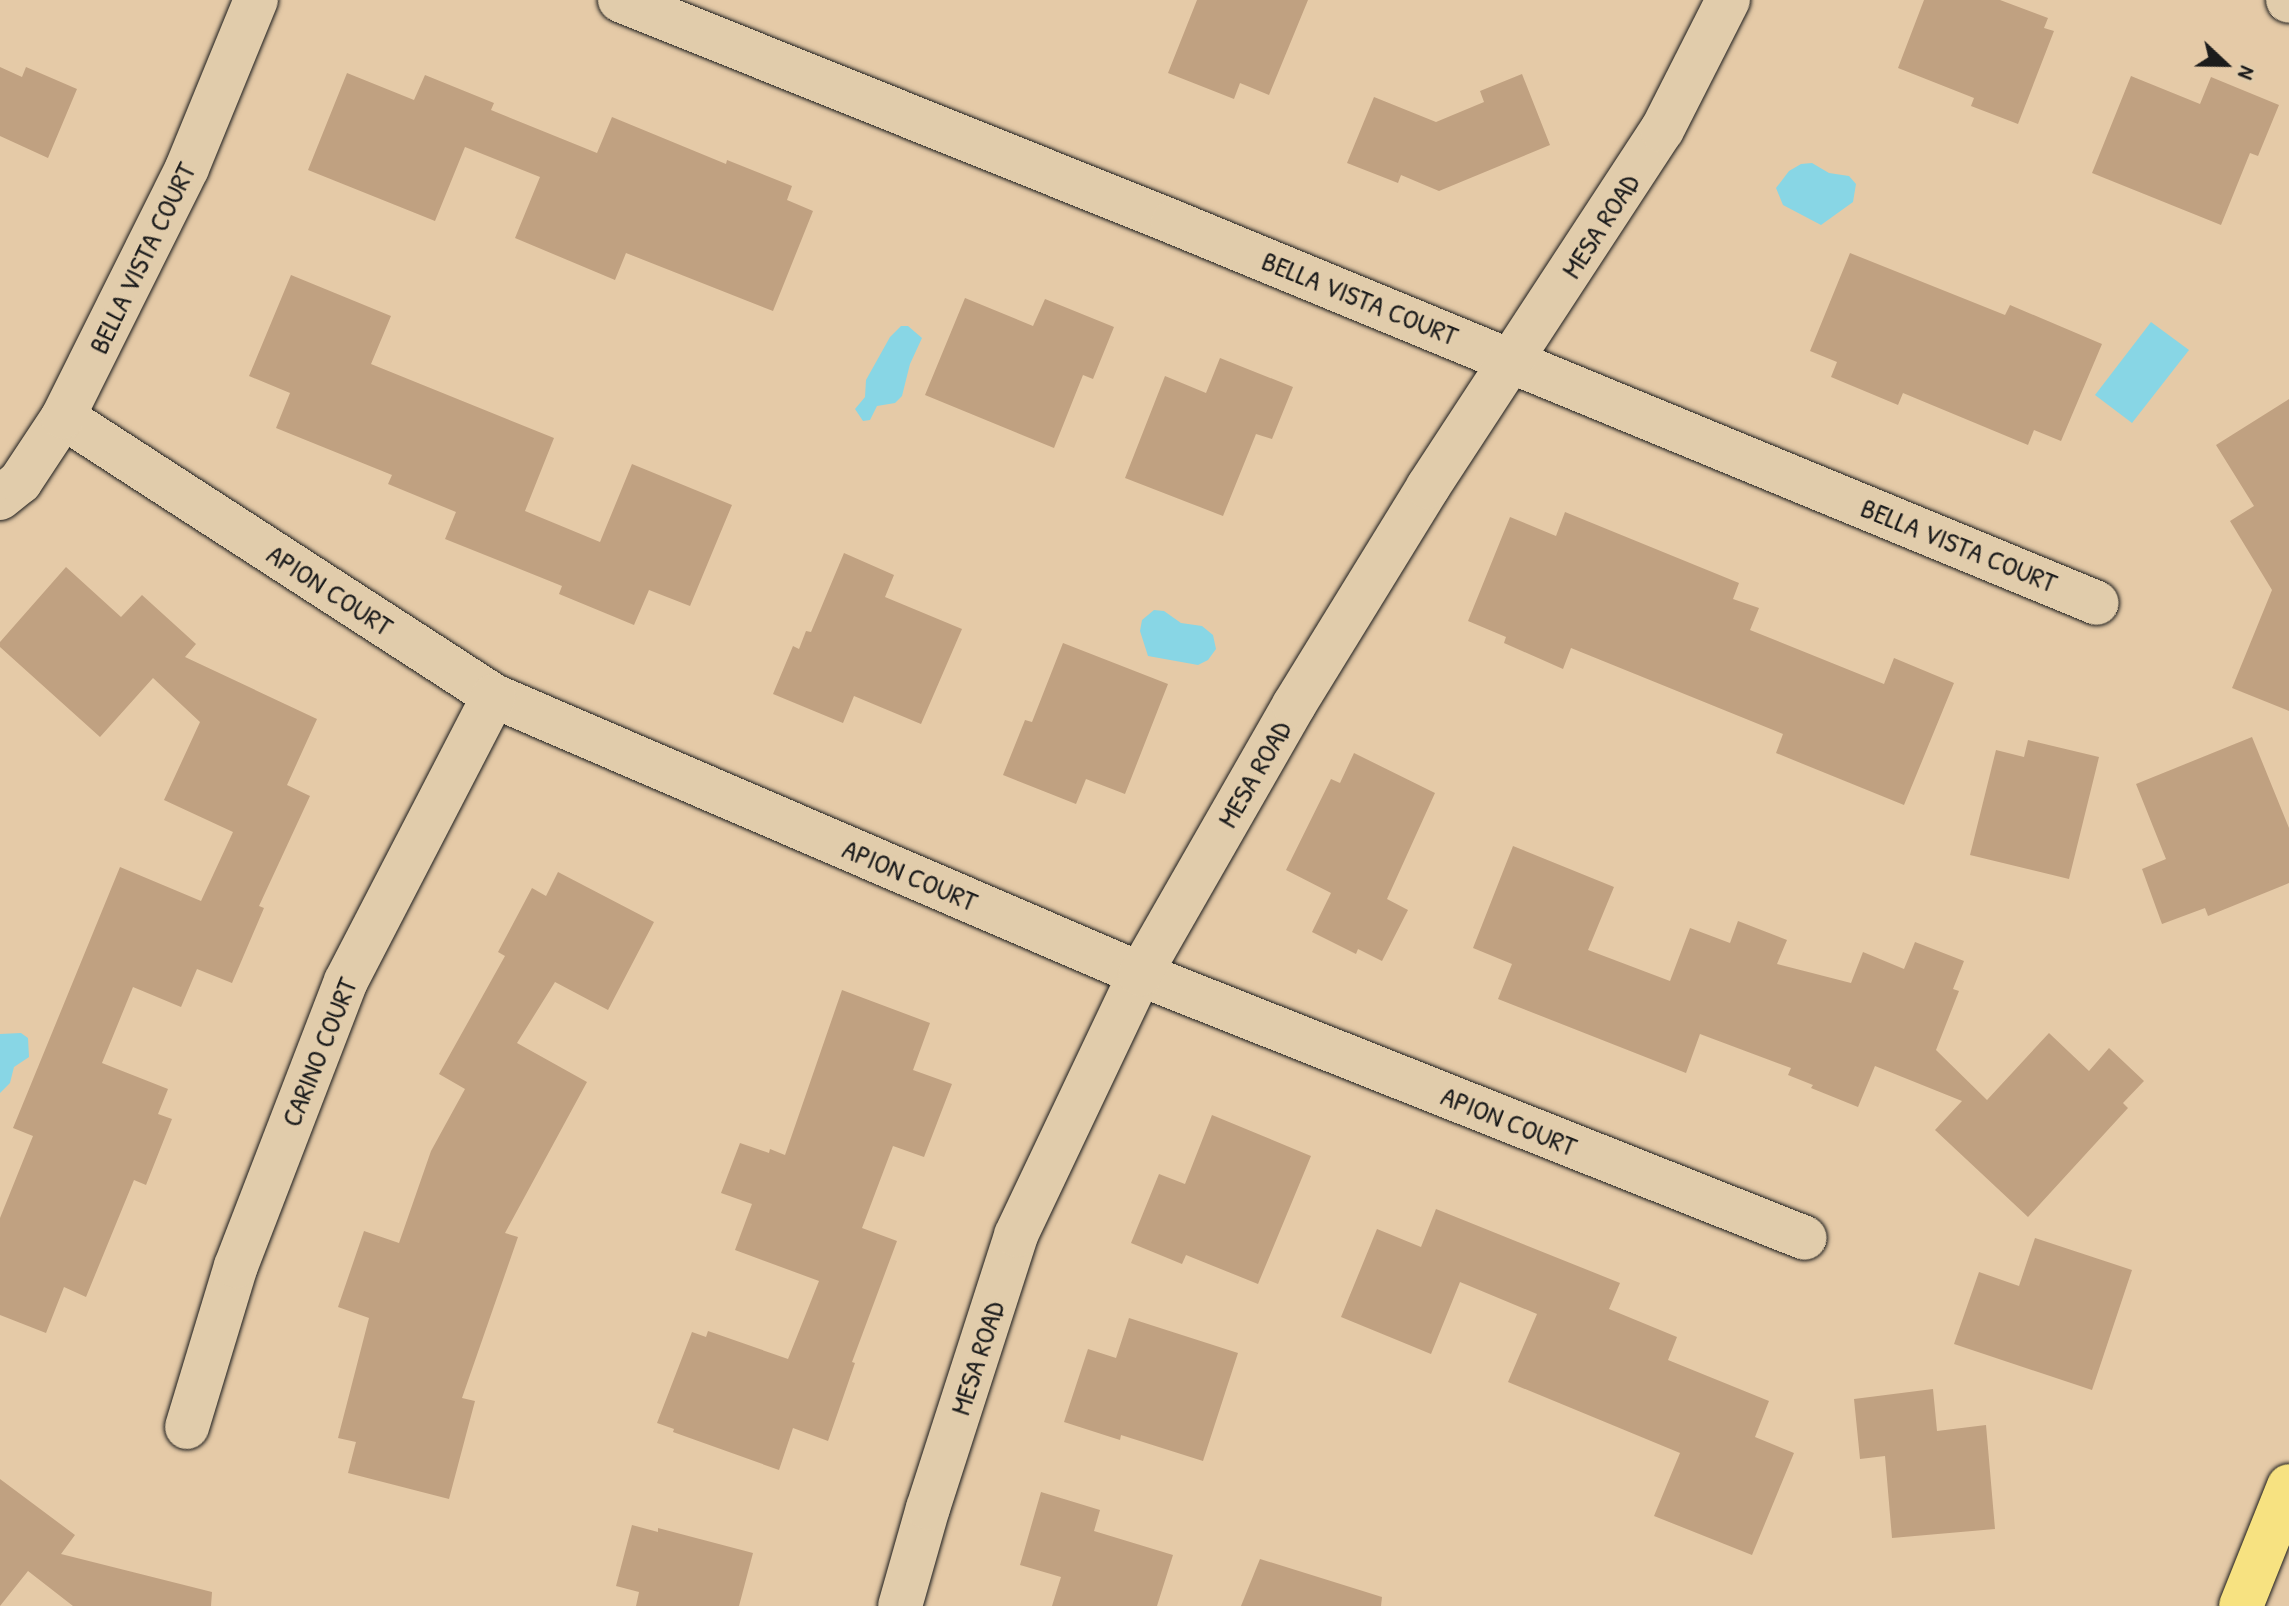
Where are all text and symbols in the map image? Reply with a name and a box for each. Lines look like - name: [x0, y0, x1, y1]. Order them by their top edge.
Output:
- north arrow: [2185, 24, 2265, 104]
- text: N: [2231, 62, 2263, 84]
- street label: BELLA VISTA COURT: [81, 157, 203, 359]
- street label: MESA ROAD: [1554, 168, 1646, 284]
- street label: BELLA VISTA COURT: [1257, 243, 1463, 353]
- street label: BELLA VISTA COURT: [1856, 490, 2062, 600]
- street label: APION COURT: [261, 537, 399, 643]
- street label: MESA ROAD: [1210, 715, 1298, 833]
- street label: APION COURT: [838, 832, 982, 918]
- street label: CARINO COURT: [274, 973, 364, 1131]
- street label: APION COURT: [1437, 1079, 1581, 1163]
- street label: MESA ROAD: [943, 1297, 1011, 1419]

